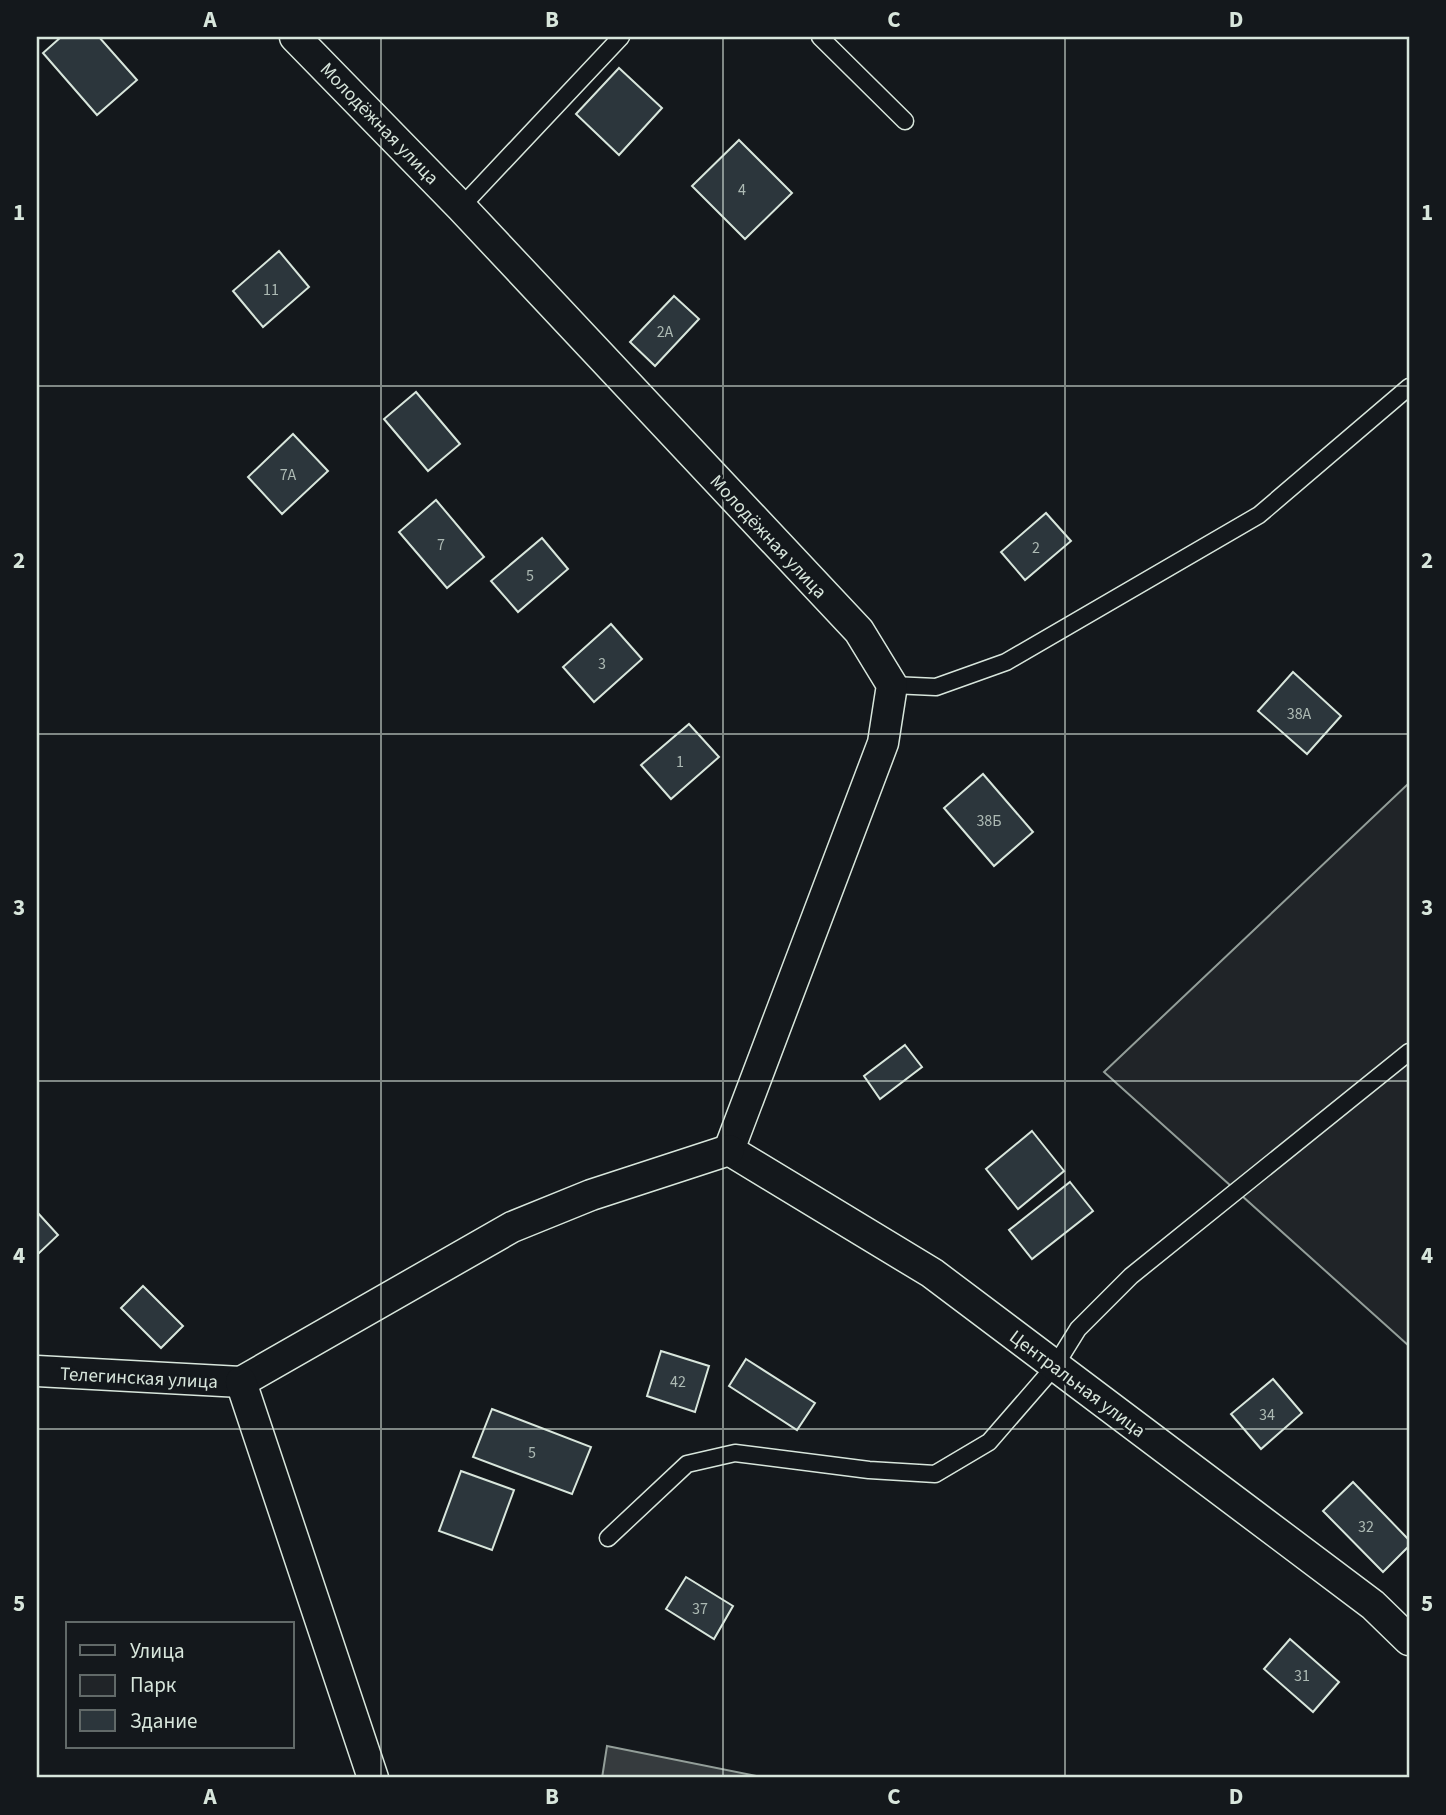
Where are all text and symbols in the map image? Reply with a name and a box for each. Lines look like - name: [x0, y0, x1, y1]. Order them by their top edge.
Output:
- text: A: [202, 3, 217, 36]
- text: B: [545, 3, 559, 36]
- text: C: [887, 3, 901, 36]
- text: D: [1229, 3, 1243, 36]
- street label: Молодёжная улица: [313, 57, 444, 191]
- house number: 4: [738, 179, 746, 201]
- text: 1: [13, 196, 25, 229]
- text: 1: [1421, 196, 1433, 229]
- house number: 11: [263, 279, 279, 301]
- house number: 2А: [657, 321, 674, 343]
- house number: 7А: [280, 464, 297, 486]
- street label: Молодёжная улица: [703, 469, 833, 605]
- house number: 7: [437, 534, 445, 556]
- house number: 2: [1032, 537, 1040, 559]
- text: 2: [13, 544, 25, 577]
- text: 2: [1421, 544, 1433, 577]
- house number: 5: [526, 565, 534, 587]
- house number: 3: [598, 653, 606, 675]
- house number: 38А: [1287, 703, 1312, 725]
- house number: 1: [676, 751, 684, 773]
- house number: 38Б: [976, 810, 1002, 832]
- text: 3: [13, 891, 25, 924]
- text: 3: [1421, 891, 1433, 924]
- text: 4: [13, 1239, 25, 1272]
- text: 4: [1421, 1239, 1433, 1272]
- street label: Центральная улица: [1003, 1324, 1151, 1444]
- street label: Телегинская улица: [59, 1361, 218, 1396]
- house number: 42: [670, 1371, 686, 1393]
- house number: 34: [1259, 1404, 1275, 1426]
- house number: 5: [528, 1442, 536, 1464]
- house number: 32: [1358, 1516, 1374, 1538]
- text: 5: [13, 1587, 25, 1620]
- text: 5: [1421, 1587, 1433, 1620]
- house number: 37: [692, 1598, 708, 1620]
- legend: [66, 1622, 294, 1748]
- text: Улица: [130, 1636, 185, 1666]
- house number: 31: [1294, 1665, 1310, 1687]
- text: Парк: [130, 1670, 177, 1700]
- text: Здание: [130, 1706, 198, 1736]
- text: A: [202, 1780, 217, 1813]
- text: B: [545, 1780, 559, 1813]
- text: C: [887, 1780, 901, 1813]
- text: D: [1229, 1780, 1243, 1813]

